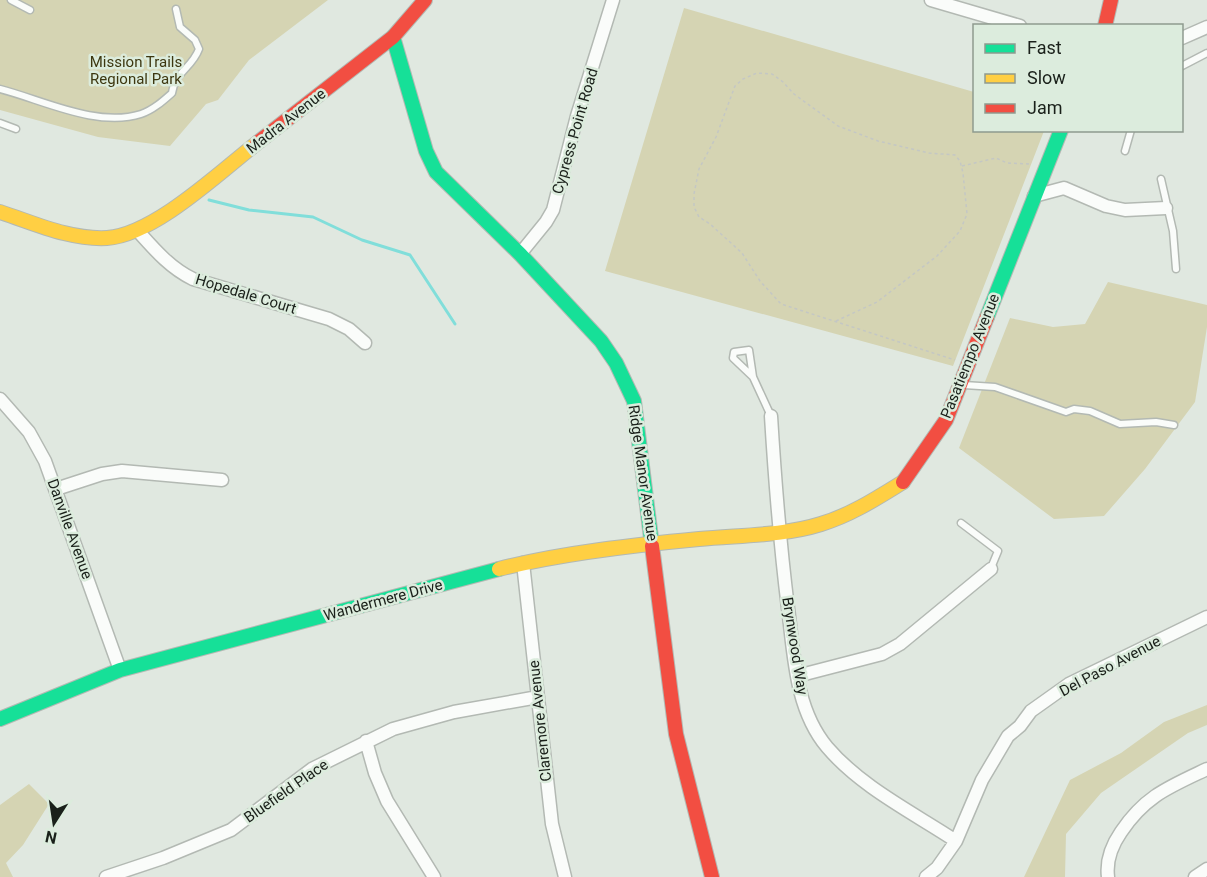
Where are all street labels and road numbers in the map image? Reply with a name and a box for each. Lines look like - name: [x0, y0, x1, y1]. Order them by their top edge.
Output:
- street label: Cypress Point Road: [548, 66, 602, 196]
- street label: Madra Avenue: [243, 85, 329, 157]
- street label: Hopedale Court: [193, 270, 299, 318]
- street label: Pasatiempo Avenue: [937, 291, 1003, 421]
- street label: Ridge Manor Avenue: [625, 404, 661, 542]
- street label: Danville Avenue: [44, 476, 96, 582]
- street label: Wandermere Drive: [322, 575, 445, 625]
- street label: Brynwood Way: [778, 596, 812, 696]
- street label: Del Paso Avenue: [1056, 632, 1164, 700]
- street label: Claremore Avenue: [525, 659, 555, 783]
- street label: Bluefield Place: [241, 755, 331, 827]

